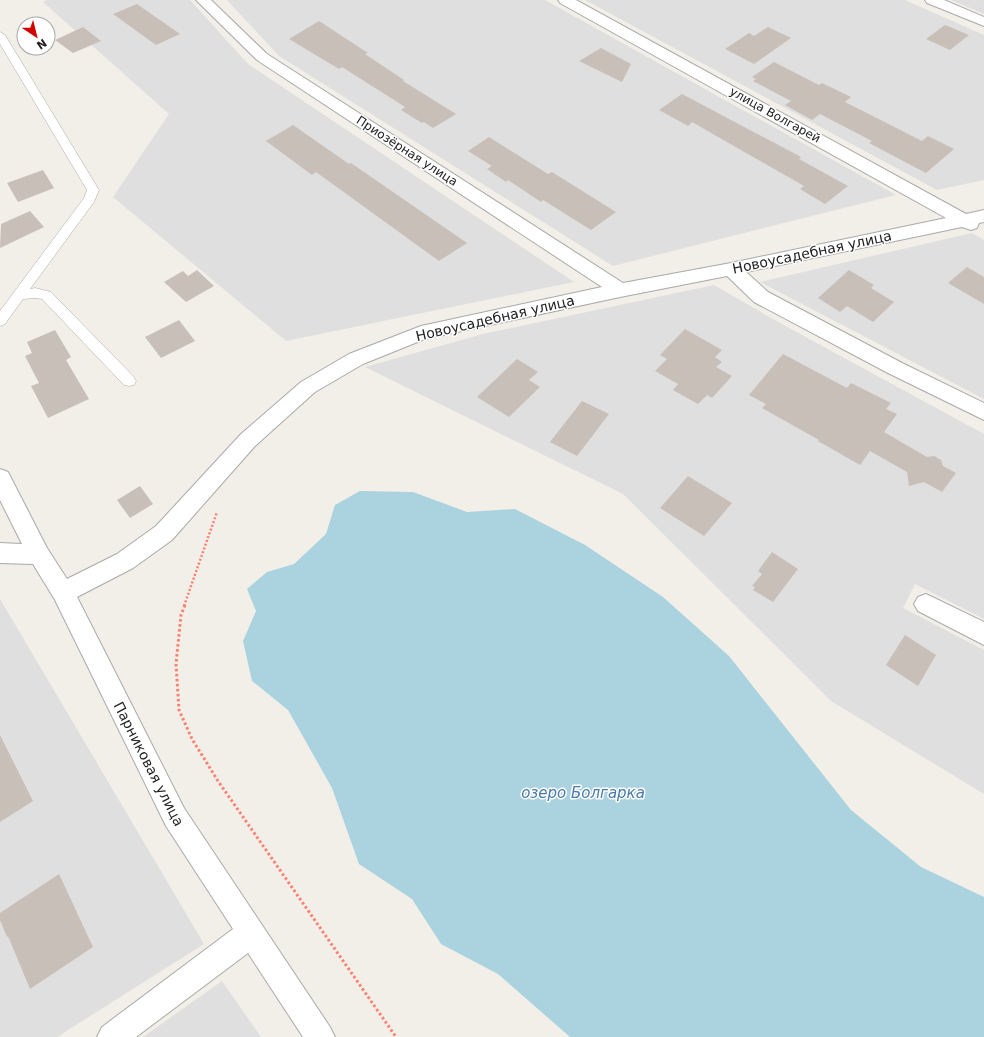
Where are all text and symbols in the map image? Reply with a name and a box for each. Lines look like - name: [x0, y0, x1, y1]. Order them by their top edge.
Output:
- north arrow: [16, 16, 56, 56]
- text: N: [34, 36, 49, 52]
- street label: улица Волгарей: [727, 84, 823, 146]
- street label: Приозёрная улица: [354, 113, 460, 189]
- street label: Новоусадебная улица: [731, 227, 893, 277]
- street label: Новоусадебная улица: [414, 292, 576, 344]
- street label: Парниковая улица: [111, 699, 187, 829]
- water label: озеро Болгарка: [521, 784, 645, 802]

